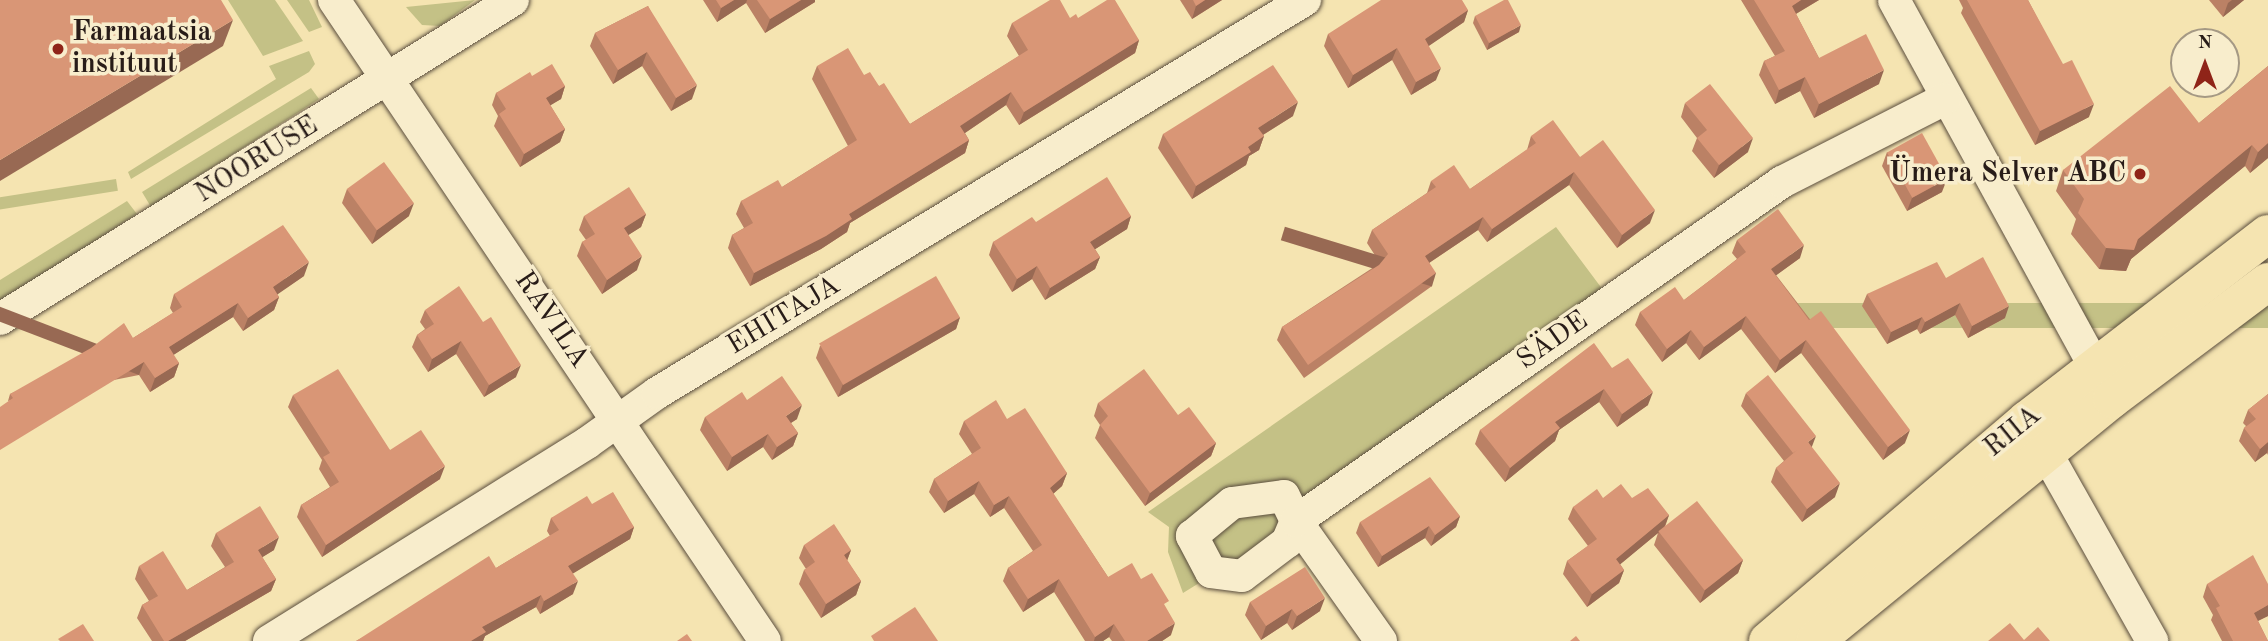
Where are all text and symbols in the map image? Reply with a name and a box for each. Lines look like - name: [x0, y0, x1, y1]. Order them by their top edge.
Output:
- place label: Farmaatsia instituut: [72, 16, 212, 82]
- north arrow: [2170, 28, 2240, 98]
- text: N: [2198, 34, 2212, 53]
- marker: Farmaatsia instituut: [50, 41, 66, 57]
- street label: NOORUSE: [189, 109, 325, 211]
- place label: Ümera Selver ABC: [1889, 157, 2126, 191]
- marker: Ümera Selver ABC: [2132, 166, 2148, 182]
- street label: RAVILA: [506, 265, 596, 375]
- street label: EHITAJA: [721, 269, 847, 363]
- street label: SÄDE: [1511, 305, 1595, 377]
- street label: RIIA: [1978, 399, 2048, 465]

